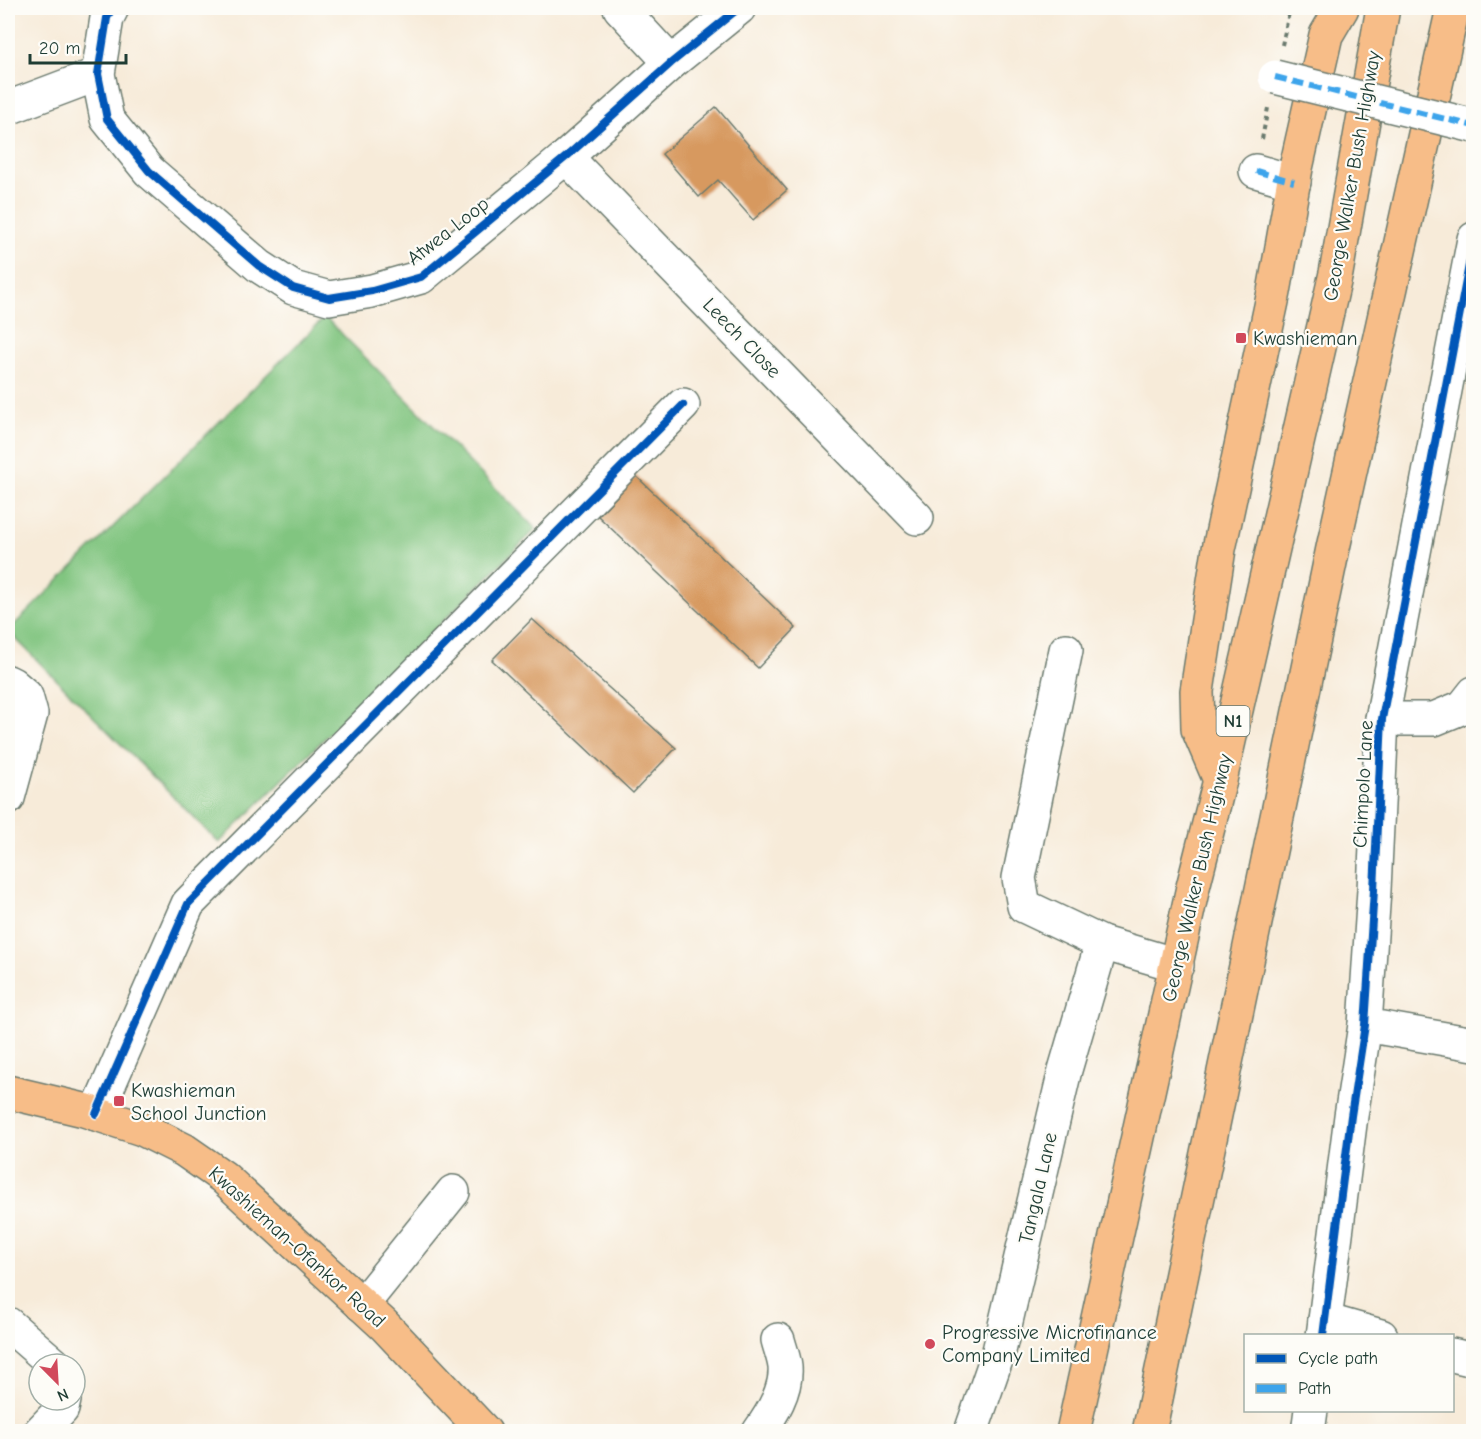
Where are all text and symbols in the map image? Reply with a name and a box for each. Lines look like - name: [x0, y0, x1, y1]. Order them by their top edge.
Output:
- scale bar: [30, 27, 126, 65]
- text: 20 m: [39, 38, 80, 59]
- street label: George Walker Bush Highway: [1319, 49, 1385, 303]
- street label: Atwea Loop: [403, 192, 493, 270]
- street label: Leech Close: [698, 293, 786, 383]
- place label: Kwashieman: [1253, 327, 1358, 350]
- marker: Kwashieman: [1234, 331, 1248, 345]
- road number: N1: [1216, 706, 1250, 736]
- street label: Chimpolo Lane: [1348, 719, 1378, 849]
- street label: George Walker Bush Highway: [1157, 752, 1237, 1004]
- place label: Kwashieman School Junction: [131, 1079, 267, 1125]
- marker: Kwashieman School Junction: [112, 1094, 126, 1108]
- street label: Tangala Lane: [1014, 1130, 1062, 1246]
- street label: Kwashieman-Ofankor Road: [204, 1162, 390, 1332]
- place label: Progressive Microfinance Company Limited: [942, 1321, 1157, 1367]
- legend: [1244, 1334, 1454, 1412]
- marker: Progressive Microfinance Company Limited: [923, 1337, 937, 1351]
- text: Cycle path: [1298, 1348, 1378, 1369]
- north arrow: [27, 1352, 87, 1412]
- text: Path: [1298, 1378, 1331, 1399]
- text: N: [54, 1384, 71, 1405]

